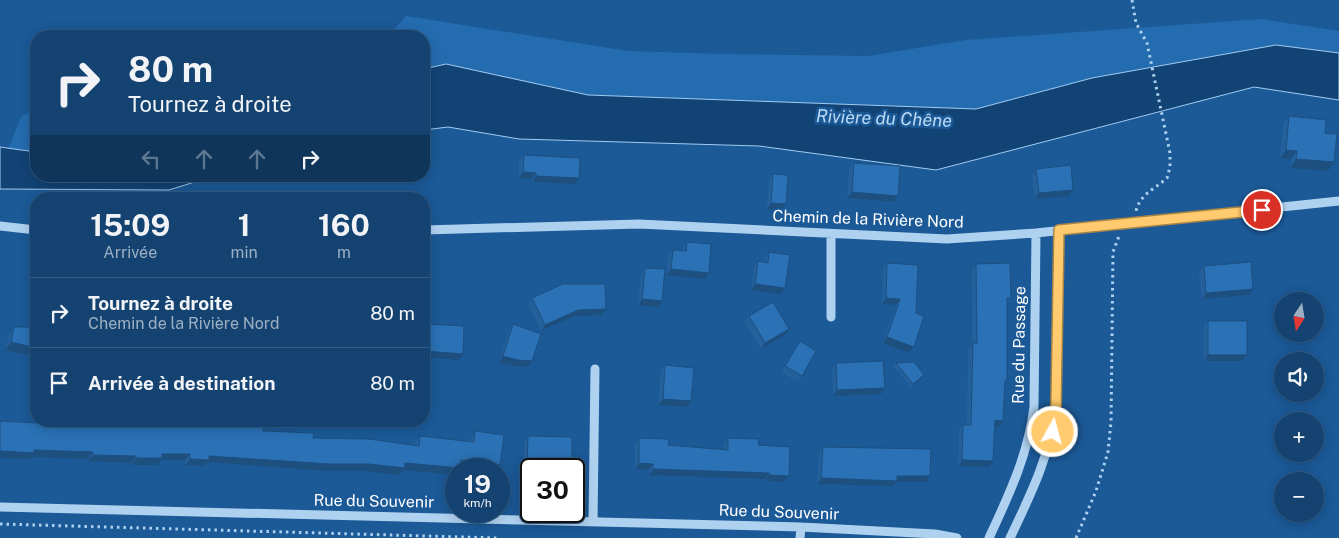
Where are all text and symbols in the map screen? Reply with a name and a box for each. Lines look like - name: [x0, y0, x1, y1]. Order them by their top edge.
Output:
- text: 80 m: [128, 49, 213, 90]
- icon: right: [45, 50, 110, 115]
- text: Tournez à droite: [128, 91, 292, 117]
- water label: Rivière du Chêne: [816, 105, 953, 131]
- icon: left: [137, 145, 165, 173]
- icon: ahead: [190, 145, 218, 173]
- icon: ahead: [243, 145, 271, 173]
- icon: right: [296, 145, 324, 173]
- pin: [1241, 189, 1283, 231]
- icon: arrive: [1248, 196, 1276, 224]
- street label: Chemin de la Rivière Nord: [772, 206, 964, 232]
- text: 15:09: [90, 207, 170, 243]
- text: 1: [238, 207, 251, 243]
- text: 160: [318, 207, 370, 243]
- text: Arrivée: [103, 243, 157, 262]
- text: min: [231, 243, 258, 262]
- text: m: [337, 243, 351, 262]
- street label: Rue du Passage: [1008, 286, 1030, 404]
- text: Tournez à droite: [88, 292, 233, 314]
- north arrow: [1274, 292, 1324, 342]
- map controls: [1274, 292, 1324, 522]
- icon: right: [45, 299, 73, 327]
- text: 80 m: [370, 302, 415, 324]
- text: Chemin de la Rivière Nord: [88, 314, 279, 333]
- button: sound: [1274, 352, 1324, 402]
- icon: arrive: [45, 369, 73, 397]
- text: Arrivée à destination: [88, 372, 276, 394]
- text: 80 m: [370, 372, 415, 394]
- position arrow: [1026, 405, 1078, 457]
- button: +: [1274, 412, 1324, 462]
- speed limit sign: 30: [520, 458, 585, 523]
- text: 19: [464, 469, 491, 499]
- button: −: [1274, 472, 1324, 522]
- street label: Rue du Souvenir: [313, 490, 435, 512]
- text: km/h: [463, 496, 492, 510]
- street label: Rue du Souvenir: [718, 500, 840, 524]

